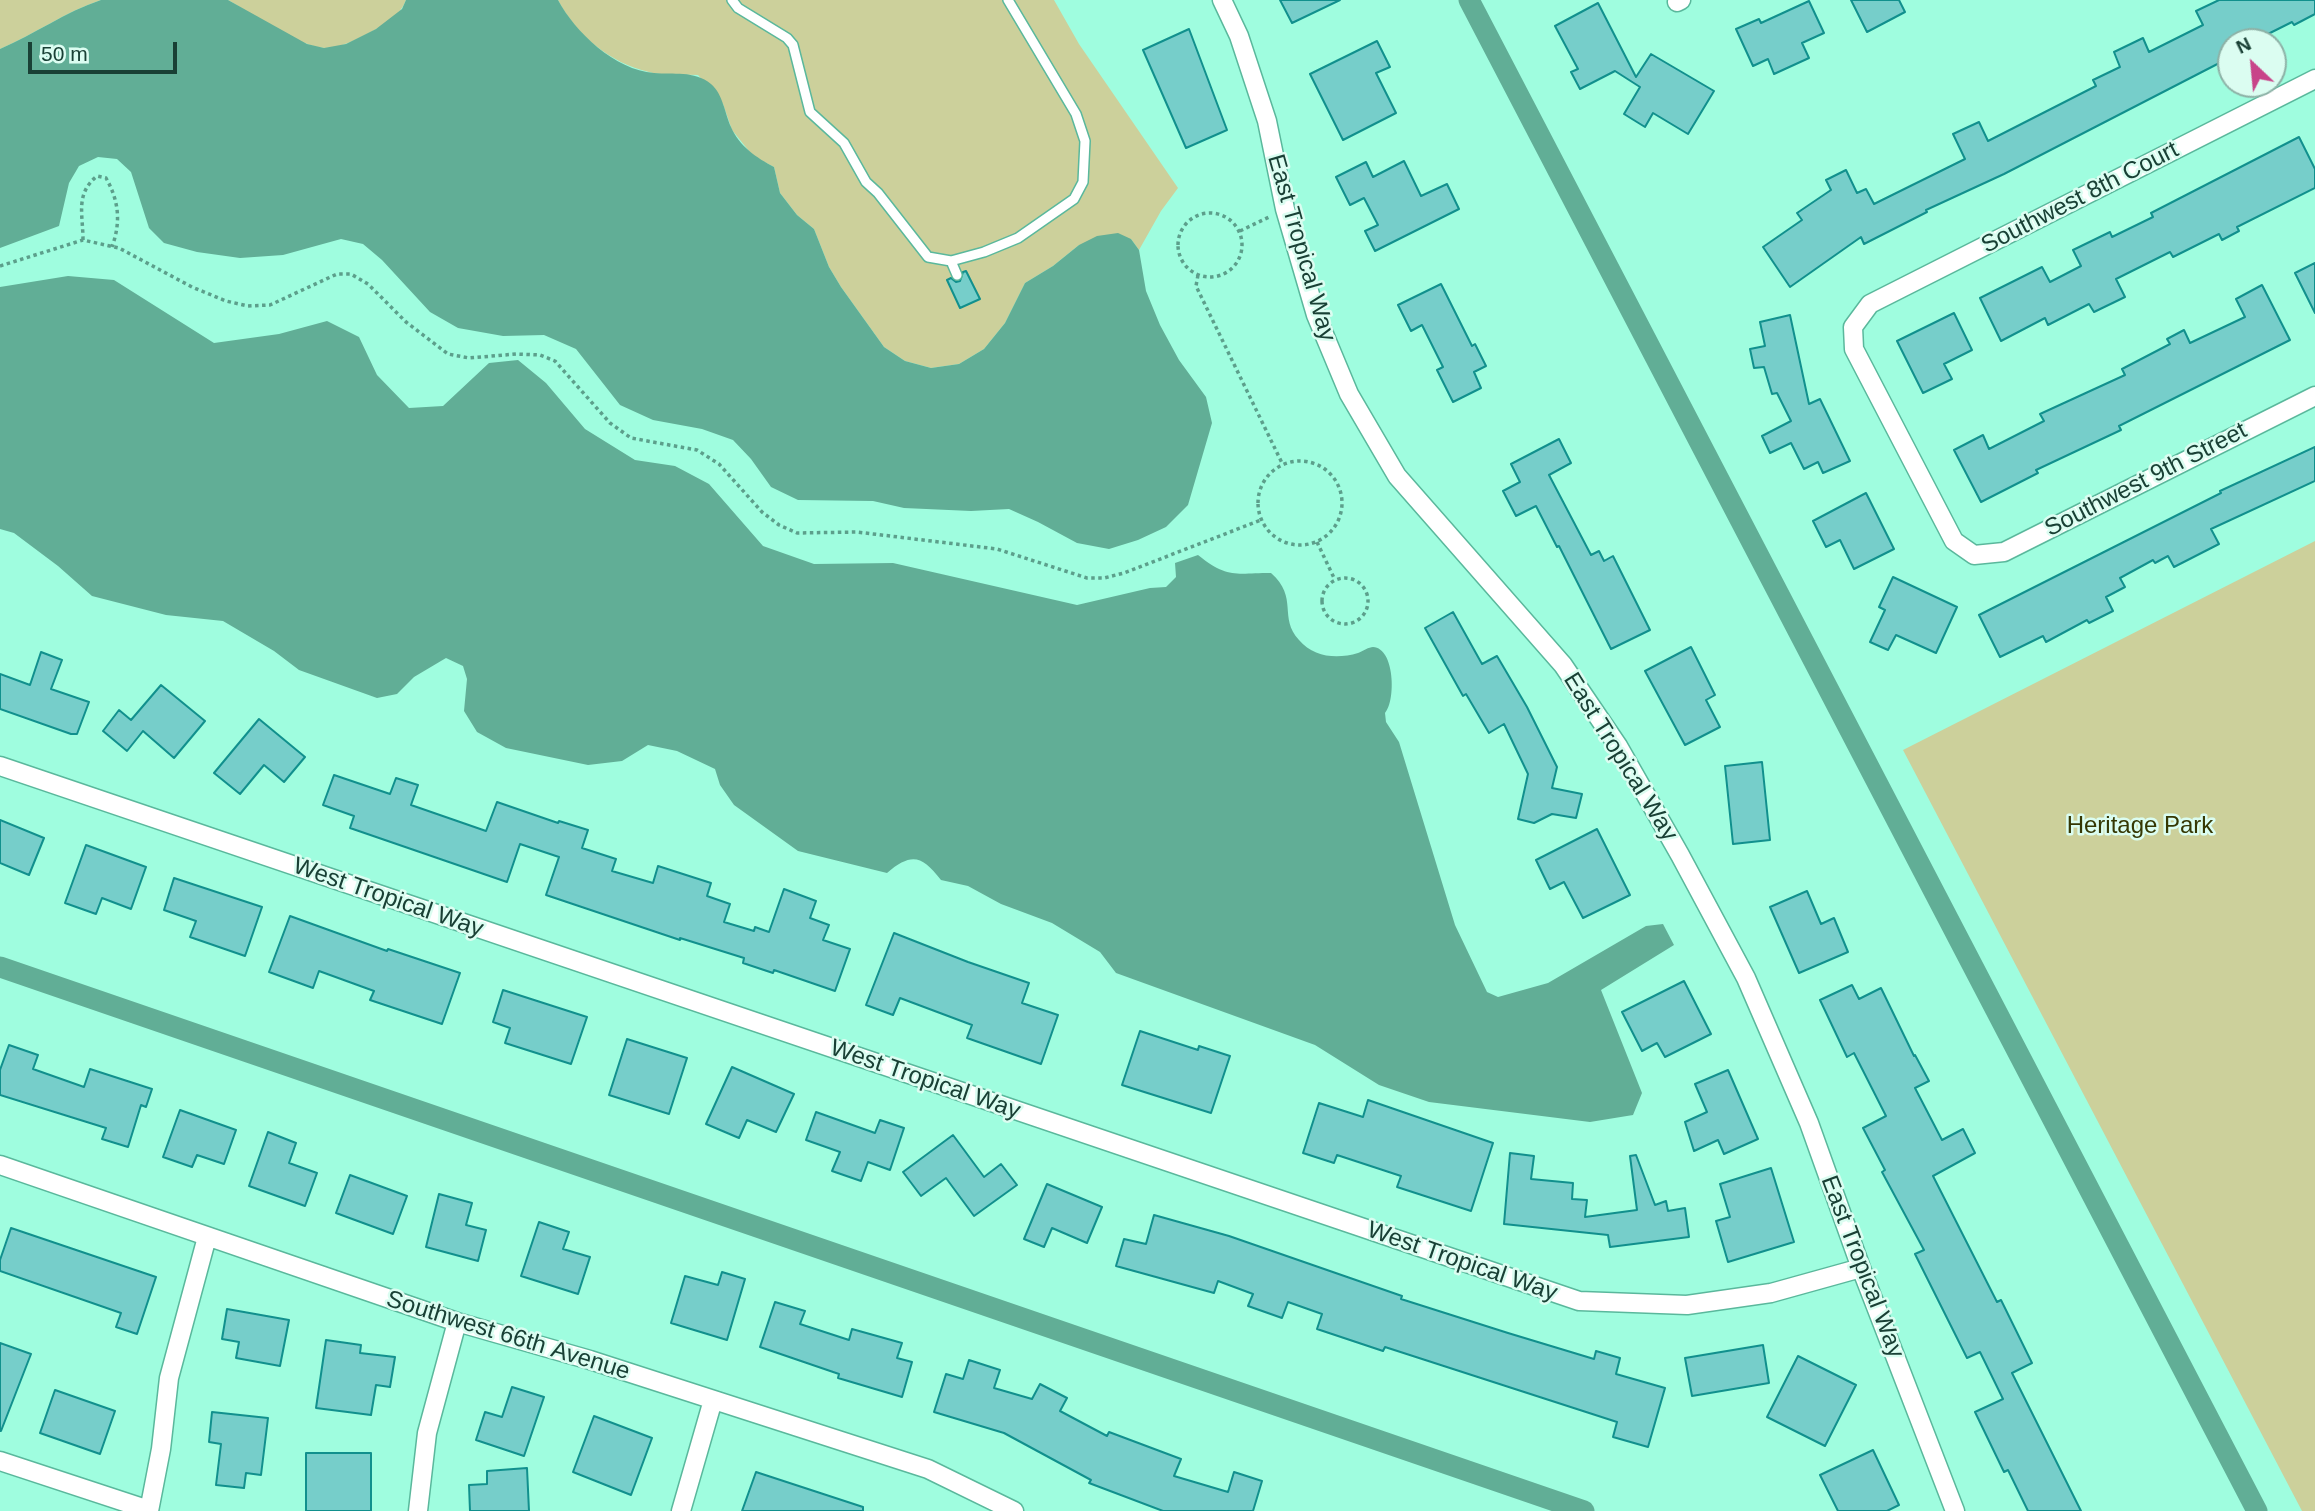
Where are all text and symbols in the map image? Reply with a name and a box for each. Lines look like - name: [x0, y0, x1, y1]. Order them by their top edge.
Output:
- scale bar: [32, 28, 180, 72]
- north arrow: [2217, 28, 2287, 98]
- text: N: [2233, 33, 2254, 58]
- text: 50 m: [41, 42, 88, 65]
- street label: Southwest 8th Court: [1977, 136, 2183, 260]
- street label: East Tropical Way: [1261, 151, 1341, 345]
- street label: Southwest 9th Street: [2040, 417, 2252, 543]
- street label: East Tropical Way: [1557, 668, 1683, 846]
- park label: Heritage Park: [2067, 812, 2213, 840]
- street label: West Tropical Way: [289, 852, 487, 944]
- street label: West Tropical Way: [826, 1034, 1024, 1126]
- street label: East Tropical Way: [1814, 1172, 1910, 1362]
- street label: West Tropical Way: [1363, 1216, 1561, 1308]
- street label: Southwest 66th Avenue: [383, 1285, 633, 1387]

